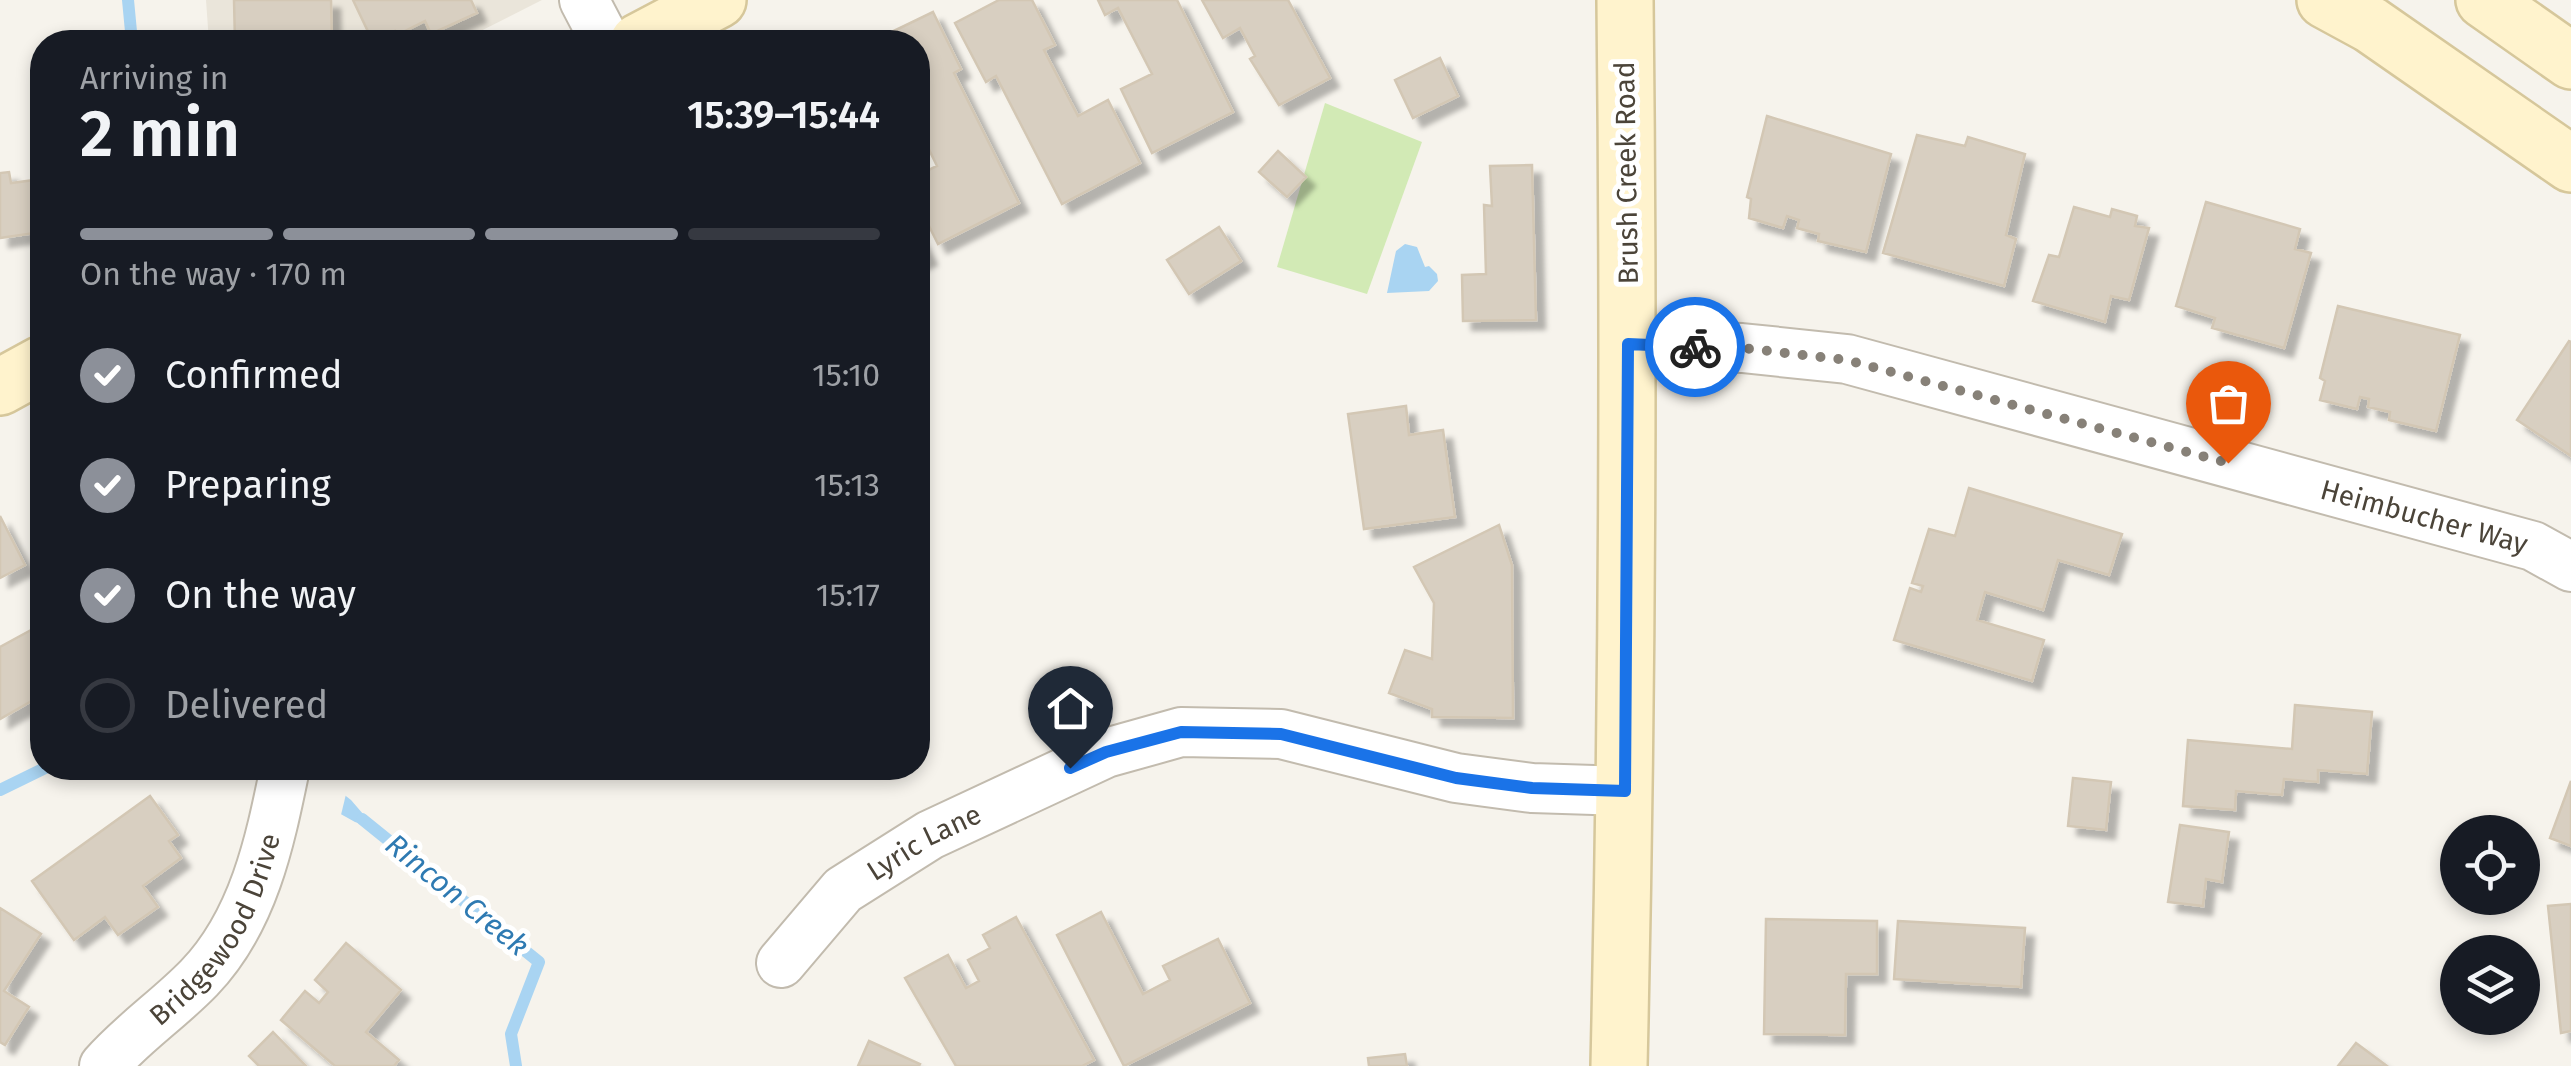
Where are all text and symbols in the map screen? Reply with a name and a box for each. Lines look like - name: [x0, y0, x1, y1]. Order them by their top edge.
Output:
- text: Arriving in: [80, 59, 228, 97]
- street label: Brush Creek Road: [1608, 61, 1645, 285]
- text: 15:39–15:44: [687, 92, 880, 138]
- text: 2 min: [80, 95, 240, 173]
- text: On the way · 170 m: [80, 255, 347, 293]
- courier: [1645, 297, 1745, 397]
- icon: bike: [1668, 320, 1723, 375]
- icon: check: [80, 348, 135, 403]
- text: Confirmed: [165, 352, 343, 398]
- text: 15:10: [812, 356, 880, 394]
- pin: [2186, 361, 2271, 464]
- icon: bag: [2201, 376, 2256, 431]
- icon: check: [80, 458, 135, 513]
- text: Preparing: [165, 462, 331, 508]
- text: 15:13: [814, 466, 880, 504]
- street label: Heimbucher Way: [2317, 473, 2532, 561]
- icon: check: [80, 568, 135, 623]
- text: On the way: [165, 572, 356, 618]
- text: 15:17: [816, 576, 880, 614]
- pin: [1028, 666, 1113, 769]
- icon: home: [1043, 681, 1098, 736]
- text: Delivered: [165, 682, 328, 728]
- street label: Lyric Lane: [861, 798, 986, 888]
- map controls: [2440, 815, 2540, 1035]
- button: locate: [2440, 815, 2540, 915]
- water label: Rincon Creek: [378, 826, 536, 964]
- street label: Bridgewood Drive: [143, 830, 287, 1032]
- button: layers: [2440, 935, 2540, 1035]

